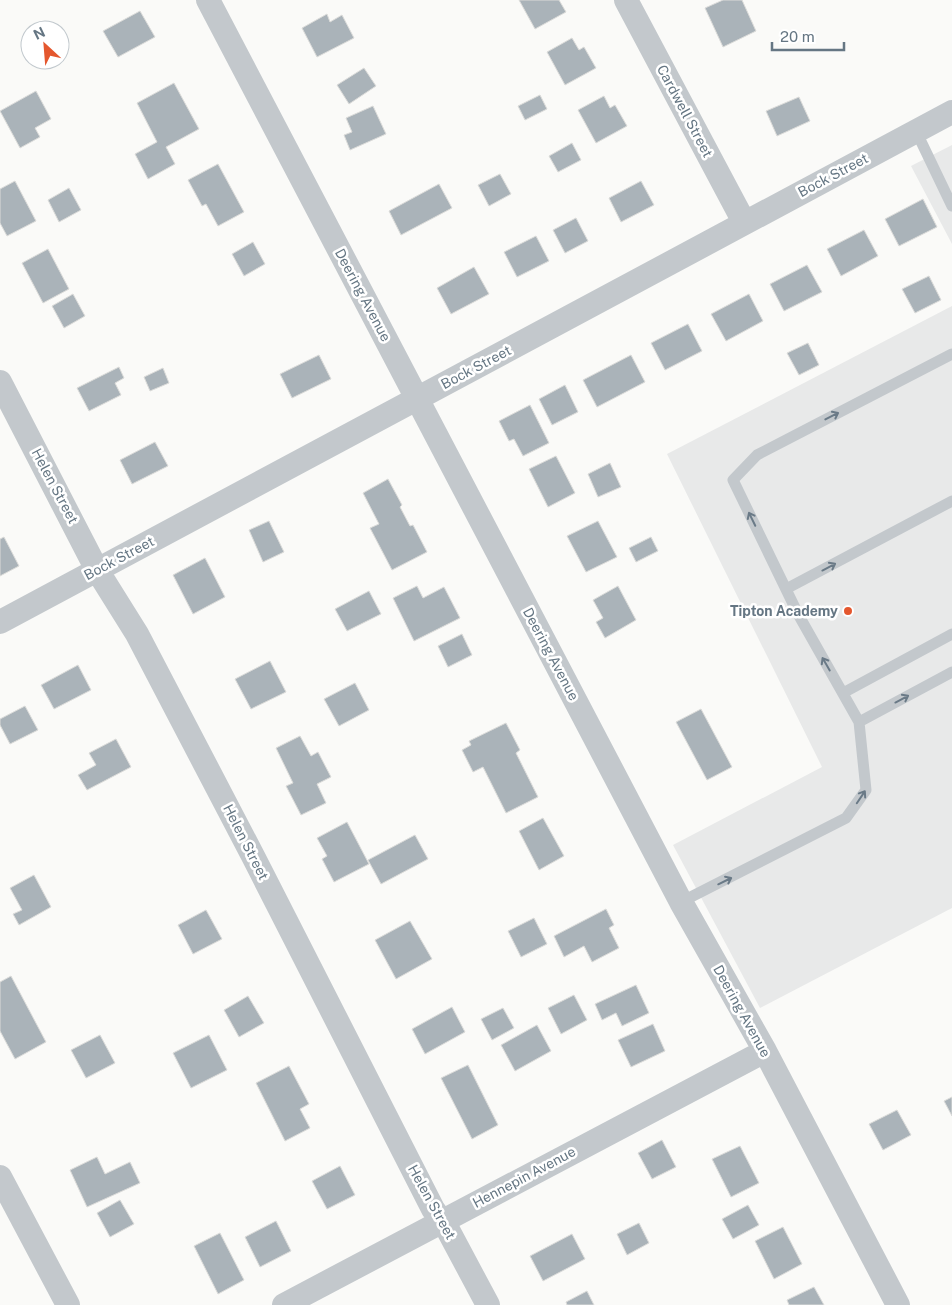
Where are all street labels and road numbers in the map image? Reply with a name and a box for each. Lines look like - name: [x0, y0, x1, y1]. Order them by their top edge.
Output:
- street label: Cardwell Street: [654, 62, 716, 160]
- street label: Bock Street: [795, 150, 871, 200]
- street label: Deering Avenue: [332, 246, 394, 344]
- street label: Bock Street: [438, 342, 514, 392]
- street label: Helen Street: [29, 446, 81, 526]
- street label: Bock Street: [81, 533, 157, 583]
- street label: Deering Avenue: [520, 605, 582, 703]
- street label: Helen Street: [220, 801, 272, 883]
- street label: Deering Avenue: [710, 962, 774, 1060]
- street label: Hennepin Avenue: [470, 1143, 578, 1211]
- street label: Helen Street: [405, 1162, 459, 1242]

